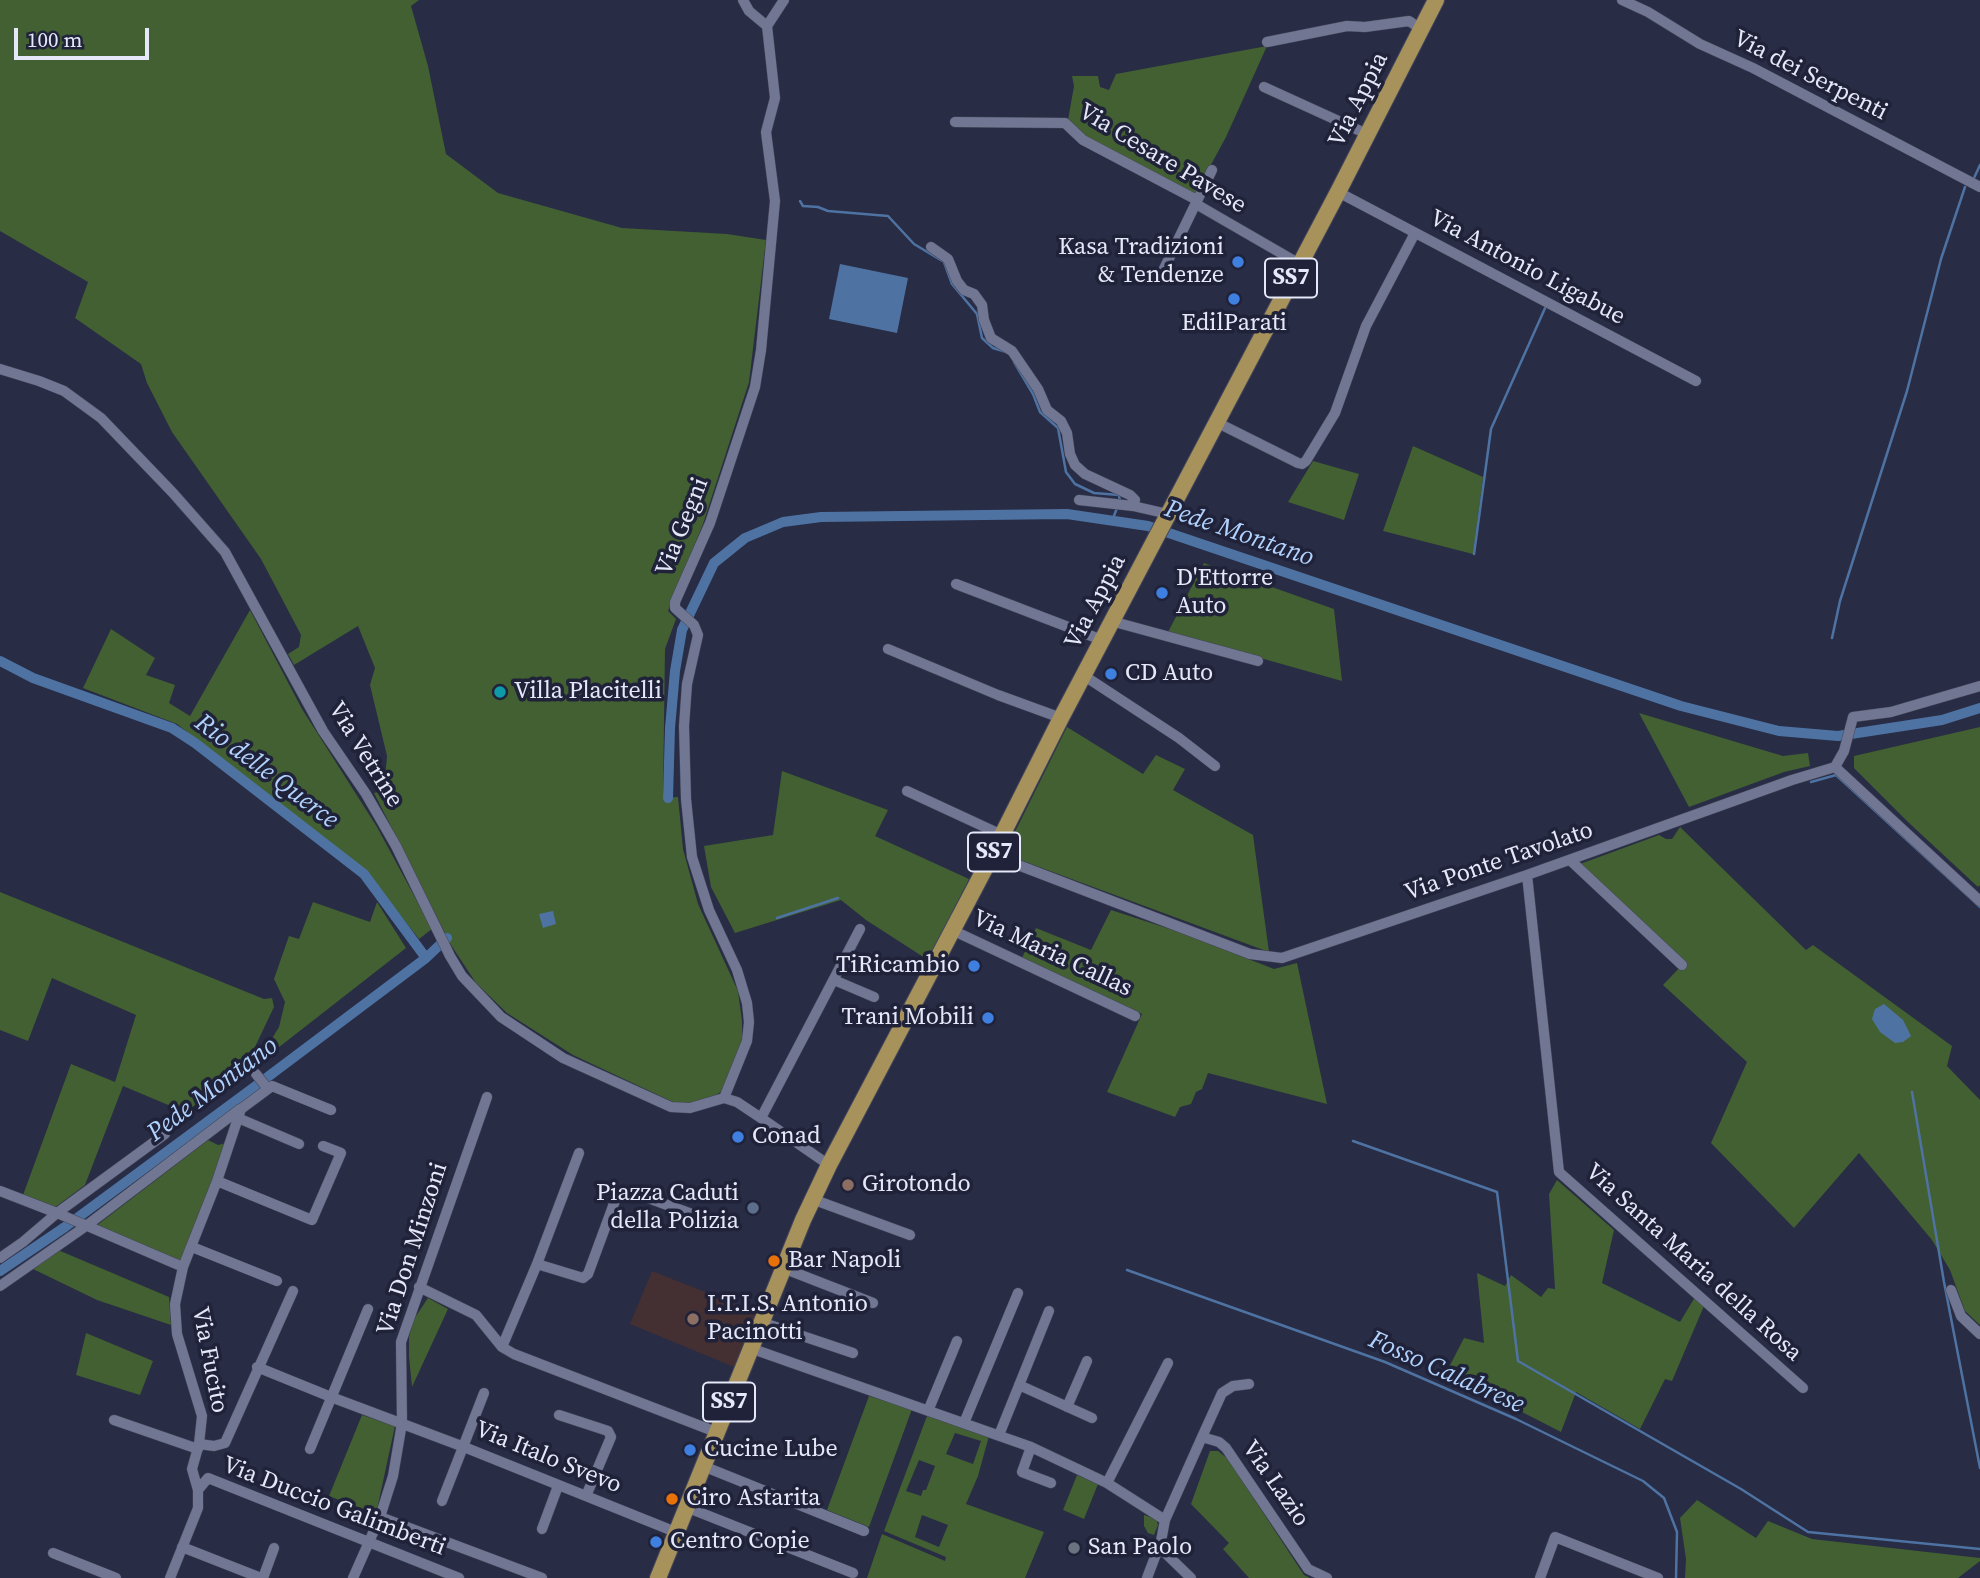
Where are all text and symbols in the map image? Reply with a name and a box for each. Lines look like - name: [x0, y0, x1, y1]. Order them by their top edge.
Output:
- scale bar: [18, 14, 152, 58]
- text: 100 m: [27, 25, 82, 54]
- street label: Via dei Serpenti: [1728, 25, 1892, 127]
- street label: Via Appia: [1323, 48, 1395, 152]
- street label: Via Cesare Pavese: [1073, 98, 1251, 220]
- street label: Via Antonio Ligabue: [1424, 204, 1630, 332]
- place label: Kasa Tradizioni & Tendenze: [1058, 234, 1224, 290]
- marker: Kasa Tradizioni & Tendenze: [1230, 254, 1246, 270]
- road number: SS7: [1265, 258, 1317, 298]
- marker: EdilParati: [1226, 291, 1242, 307]
- place label: EdilParati: [1181, 310, 1287, 338]
- street label: Via Gegni: [650, 474, 716, 580]
- water label: Pede Montano: [1160, 494, 1318, 574]
- street label: Via Appia: [1059, 550, 1133, 654]
- place label: D'Ettorre Auto: [1176, 565, 1273, 621]
- marker: D'Ettorre Auto: [1154, 585, 1170, 601]
- place label: CD Auto: [1125, 660, 1213, 688]
- marker: CD Auto: [1103, 666, 1119, 682]
- place label: Villa Placitelli: [514, 678, 662, 706]
- marker: Villa Placitelli: [492, 684, 508, 700]
- street label: Via Vetrine: [321, 697, 409, 813]
- water label: Rio delle Querce: [188, 708, 344, 836]
- street label: Via Ponte Tavolato: [1401, 816, 1597, 908]
- road number: SS7: [968, 832, 1020, 872]
- street label: Via Maria Callas: [968, 904, 1136, 1004]
- place label: TiRicambio: [836, 952, 960, 980]
- marker: TiRicambio: [966, 958, 982, 974]
- place label: Trani Mobili: [842, 1004, 974, 1032]
- marker: Trani Mobili: [980, 1010, 996, 1026]
- water label: Pede Montano: [142, 1031, 284, 1149]
- place label: Conad: [752, 1123, 821, 1151]
- marker: Conad: [730, 1129, 746, 1145]
- street label: Via Santa Maria della Rosa: [1579, 1158, 1807, 1368]
- street label: Via Don Minzoni: [372, 1159, 454, 1339]
- place label: Girotondo: [862, 1171, 971, 1199]
- marker: Girotondo: [840, 1177, 856, 1193]
- place label: Piazza Caduti della Polizia: [596, 1180, 739, 1236]
- marker: Piazza Caduti della Polizia: [745, 1200, 761, 1216]
- place label: Bar Napoli: [788, 1247, 901, 1275]
- marker: Bar Napoli: [766, 1253, 782, 1269]
- place label: I.T.I.S. Antonio Pacinotti: [707, 1291, 868, 1347]
- street label: Via Fucito: [185, 1305, 233, 1415]
- marker: I.T.I.S. Antonio Pacinotti: [685, 1311, 701, 1327]
- water label: Fosso Calabrese: [1364, 1325, 1528, 1421]
- road number: SS7: [703, 1382, 755, 1422]
- street label: Via Italo Svevo: [471, 1416, 625, 1500]
- place label: Cucine Lube: [704, 1436, 838, 1464]
- street label: Via Lazio: [1235, 1436, 1315, 1532]
- marker: Cucine Lube: [682, 1442, 698, 1458]
- street label: Via Duccio Galimberti: [218, 1451, 450, 1563]
- place label: Ciro Astarita: [686, 1485, 821, 1513]
- marker: Ciro Astarita: [664, 1491, 680, 1507]
- place label: Centro Copie: [670, 1528, 810, 1556]
- marker: Centro Copie: [648, 1534, 664, 1550]
- place label: San Paolo: [1088, 1534, 1192, 1562]
- marker: San Paolo: [1066, 1540, 1082, 1556]

